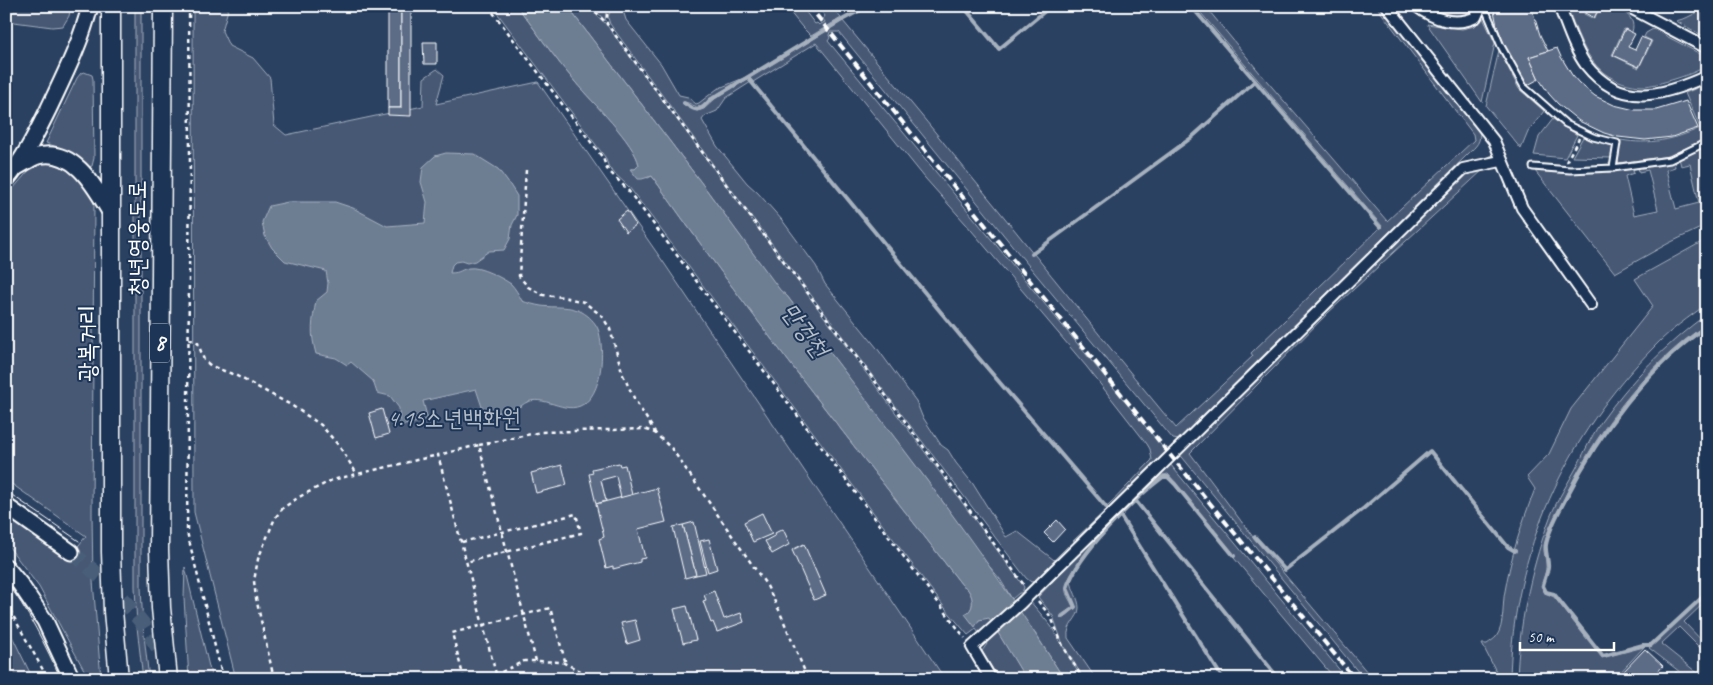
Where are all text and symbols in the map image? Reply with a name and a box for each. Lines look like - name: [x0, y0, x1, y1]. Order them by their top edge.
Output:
- street label: 청년영웅도로: [122, 180, 152, 296]
- water label: 만겅천: [774, 296, 838, 366]
- street label: 광복거리: [72, 304, 102, 382]
- road number: 8: [150, 323, 170, 362]
- park label: 4.15소년백화원: [387, 403, 521, 433]
- scale bar: [1520, 620, 1614, 652]
- text: 50 m: [1528, 628, 1555, 647]

